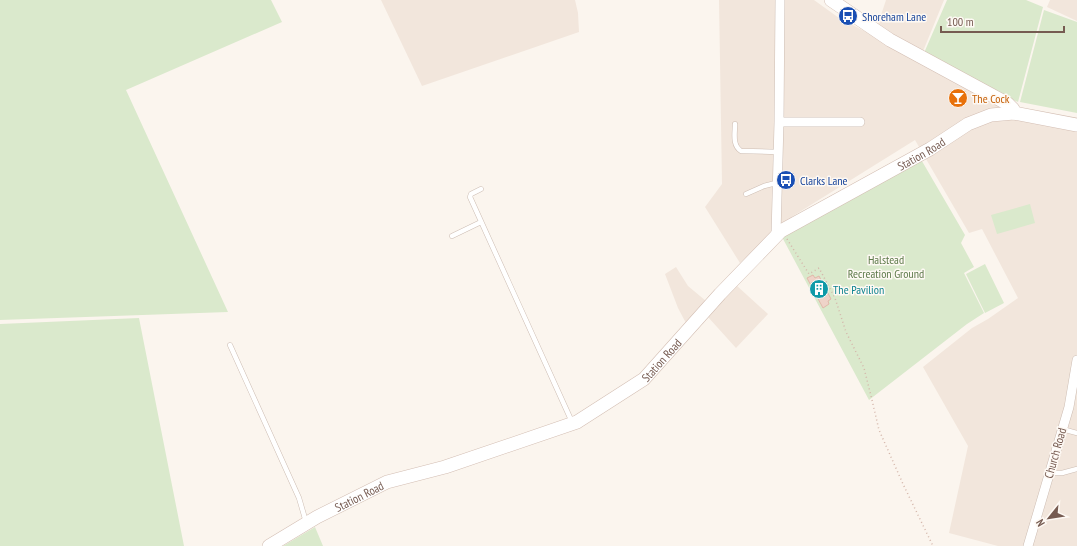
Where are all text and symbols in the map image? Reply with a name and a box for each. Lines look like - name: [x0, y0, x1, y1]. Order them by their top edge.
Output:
- bus stop icon: Shoreham Lane: [837, 5, 859, 27]
- scale bar: [941, 8, 1064, 34]
- place label: Shoreham Lane: [862, 9, 926, 24]
- text: 100 m: [947, 14, 974, 29]
- bar icon: The Cock: [947, 87, 969, 109]
- place label: The Cock: [972, 91, 1010, 106]
- street label: Station Road: [894, 134, 948, 173]
- bus stop icon: Clarks Lane: [775, 169, 797, 191]
- place label: Clarks Lane: [800, 173, 848, 188]
- park label: Halstead Recreation Ground: [848, 252, 924, 281]
- building icon: The Pavilion: [808, 278, 830, 300]
- place label: The Pavilion: [833, 282, 884, 297]
- street label: Station Road: [638, 335, 684, 385]
- street label: Church Road: [1041, 426, 1069, 480]
- street label: Station Road: [332, 478, 386, 515]
- north arrow: [1029, 498, 1069, 538]
- text: N: [1033, 517, 1048, 529]

